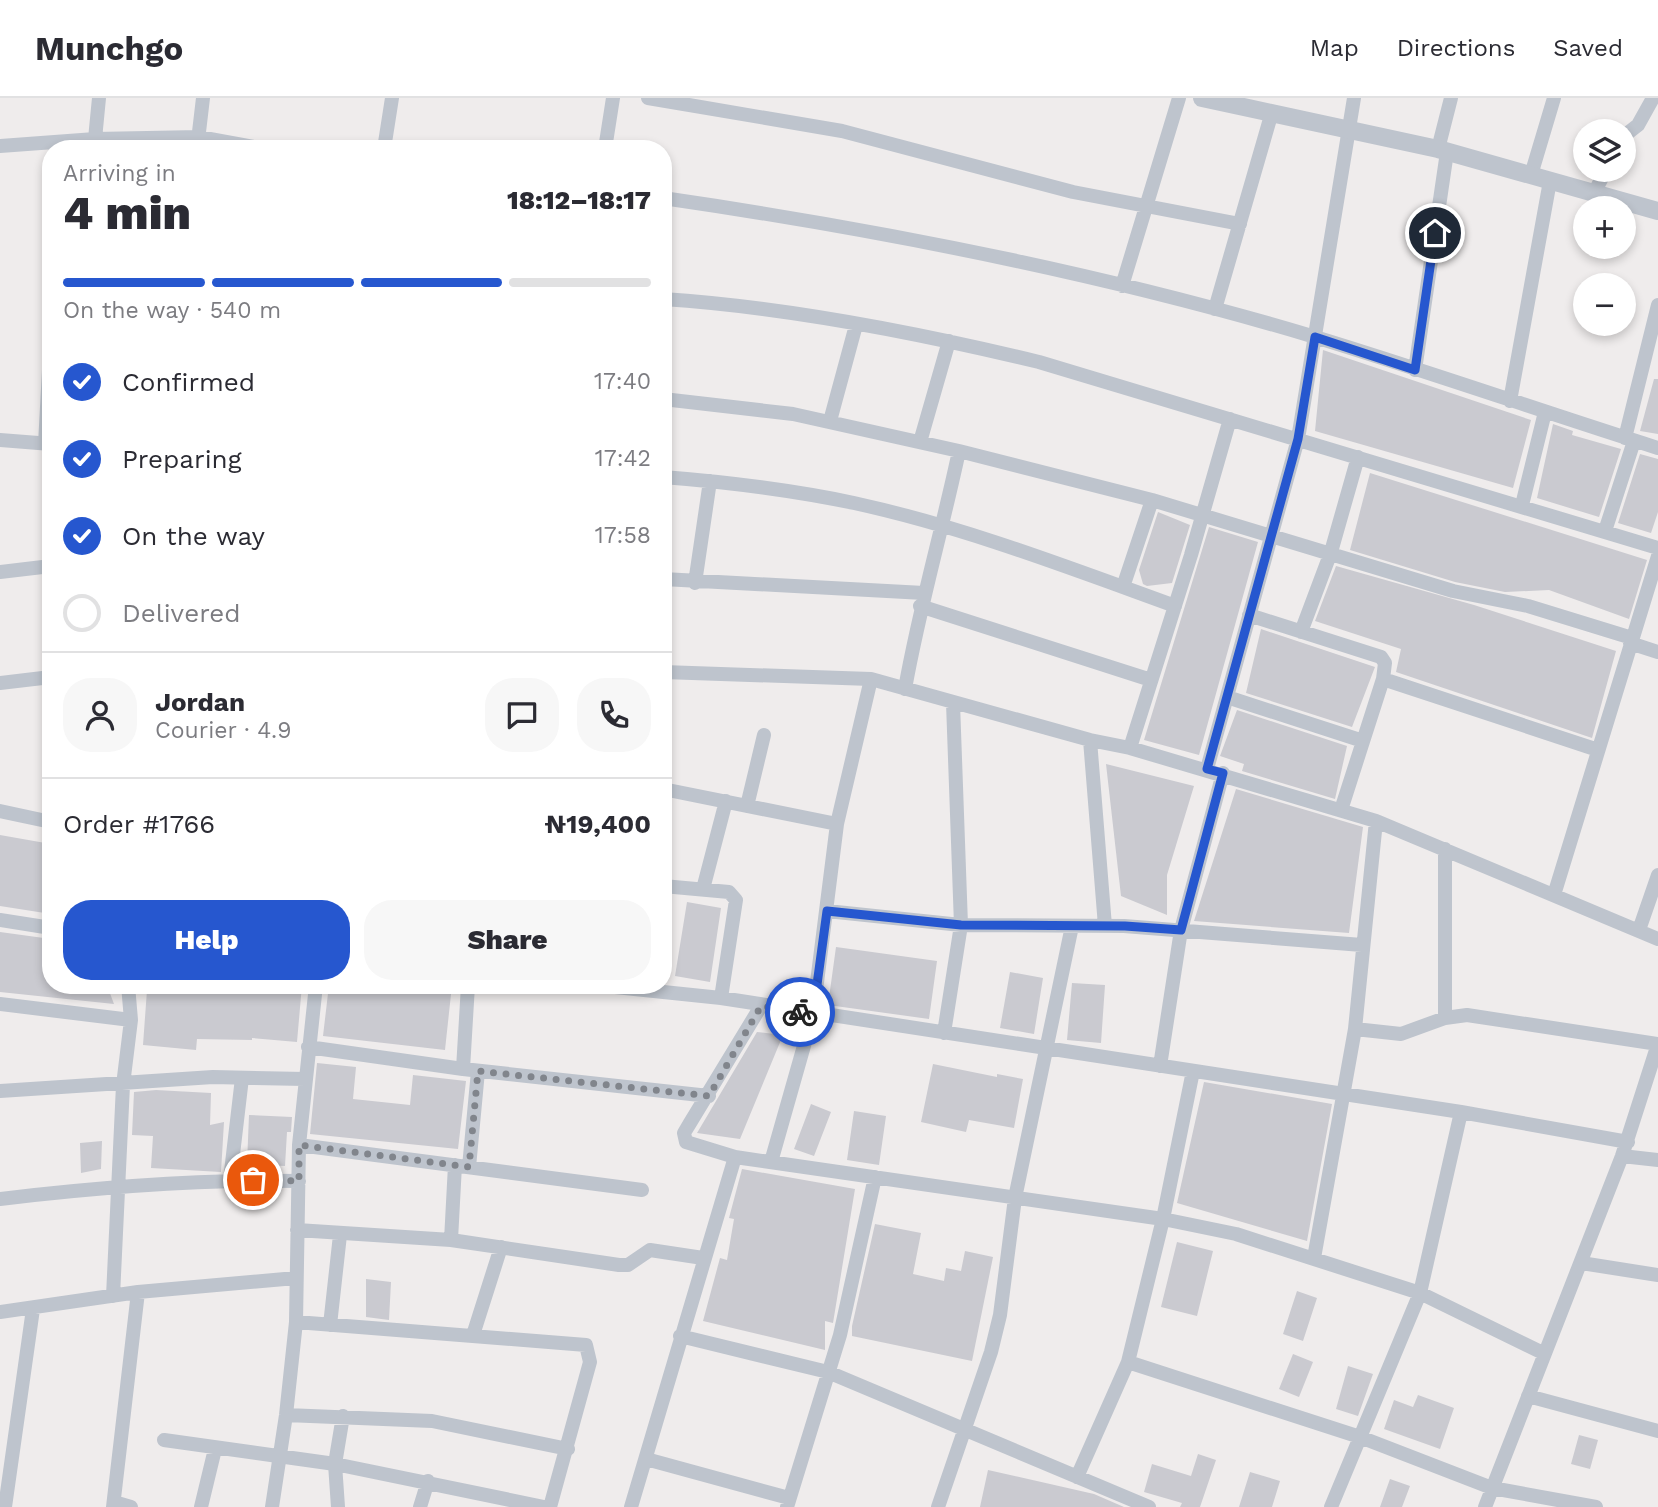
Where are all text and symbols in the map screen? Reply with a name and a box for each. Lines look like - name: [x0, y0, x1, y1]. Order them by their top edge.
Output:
- text: Munchgo: [35, 29, 183, 68]
- text: Map: [1310, 34, 1359, 62]
- text: Directions: [1397, 34, 1515, 62]
- text: Saved: [1553, 34, 1623, 62]
- map controls: [1573, 119, 1636, 336]
- button: layers: [1573, 119, 1636, 182]
- text: Arriving in: [63, 160, 176, 187]
- text: 18:12–18:17: [507, 185, 651, 215]
- text: 4 min: [63, 186, 191, 240]
- button: +: [1573, 196, 1636, 259]
- pin: [1405, 203, 1465, 263]
- icon: home: [1416, 214, 1454, 252]
- button: −: [1573, 273, 1636, 336]
- text: On the way · 540 m: [63, 297, 281, 324]
- icon: check: [63, 363, 101, 401]
- text: Confirmed: [122, 367, 255, 397]
- text: 17:40: [594, 368, 651, 395]
- icon: check: [63, 440, 101, 478]
- text: Preparing: [122, 444, 242, 474]
- text: 17:42: [595, 445, 651, 472]
- icon: check: [63, 517, 101, 555]
- text: On the way: [122, 521, 265, 551]
- text: 17:58: [595, 522, 651, 549]
- text: Delivered: [122, 598, 241, 628]
- button: person: [63, 678, 137, 752]
- button: chat: [485, 678, 559, 752]
- button: phone: [577, 678, 651, 752]
- text: Jordan: [155, 687, 245, 717]
- text: Courier · 4.9: [155, 717, 291, 744]
- text: Order #1766: [63, 809, 215, 839]
- text: ₦19,400: [545, 809, 651, 839]
- button: Help: [63, 900, 350, 980]
- button: Share: [364, 900, 651, 980]
- courier: [765, 977, 835, 1047]
- icon: bike: [781, 993, 819, 1031]
- pin: [223, 1150, 283, 1210]
- icon: bag: [234, 1161, 272, 1199]

